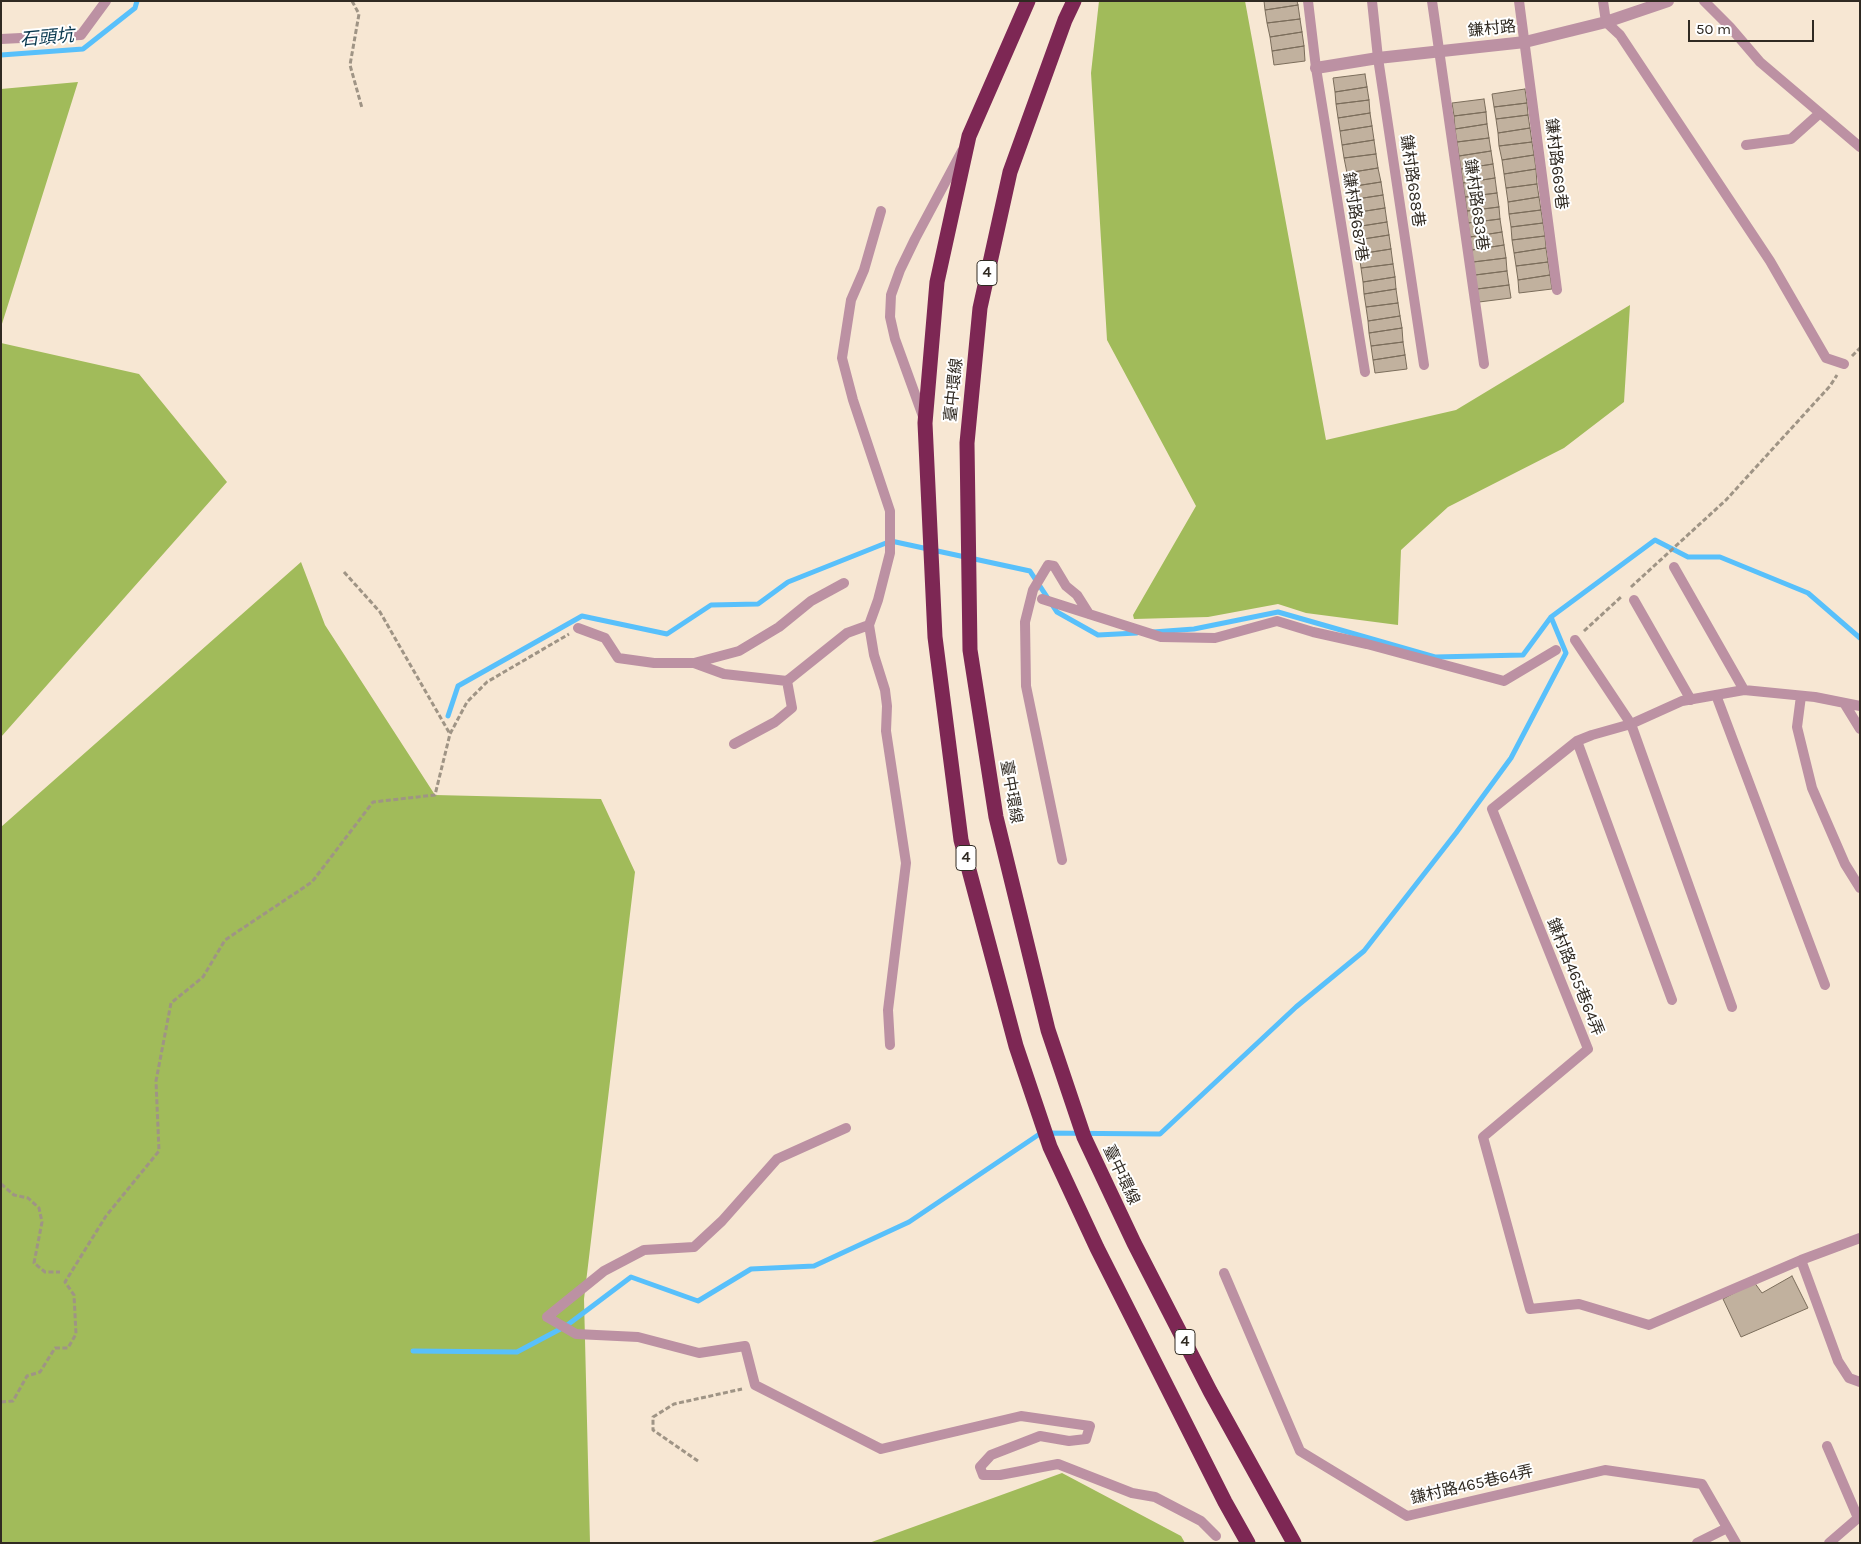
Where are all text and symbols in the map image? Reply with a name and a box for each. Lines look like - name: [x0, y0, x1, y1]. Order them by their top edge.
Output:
- scale bar: [1691, 10, 1817, 42]
- street label: 鎌村路: [1467, 17, 1517, 41]
- text: 50 m: [1696, 20, 1731, 38]
- water label: 石頭坑: [19, 25, 75, 51]
- street label: 鎌村路669巷: [1541, 117, 1571, 211]
- street label: 鎌村路688巷: [1396, 134, 1428, 228]
- street label: 鎌村路683巷: [1460, 158, 1492, 252]
- street label: 鎌村路687巷: [1338, 171, 1372, 263]
- road number: 4: [977, 260, 997, 286]
- street label: 臺中環線: [941, 357, 967, 423]
- street label: 臺中環線: [996, 759, 1026, 825]
- road number: 4: [956, 846, 976, 870]
- street label: 鎌村路465巷64弄: [1543, 915, 1607, 1039]
- street label: 臺中環線: [1099, 1142, 1143, 1208]
- road number: 4: [1175, 1330, 1195, 1354]
- street label: 鎌村路465巷64弄: [1409, 1462, 1535, 1508]

